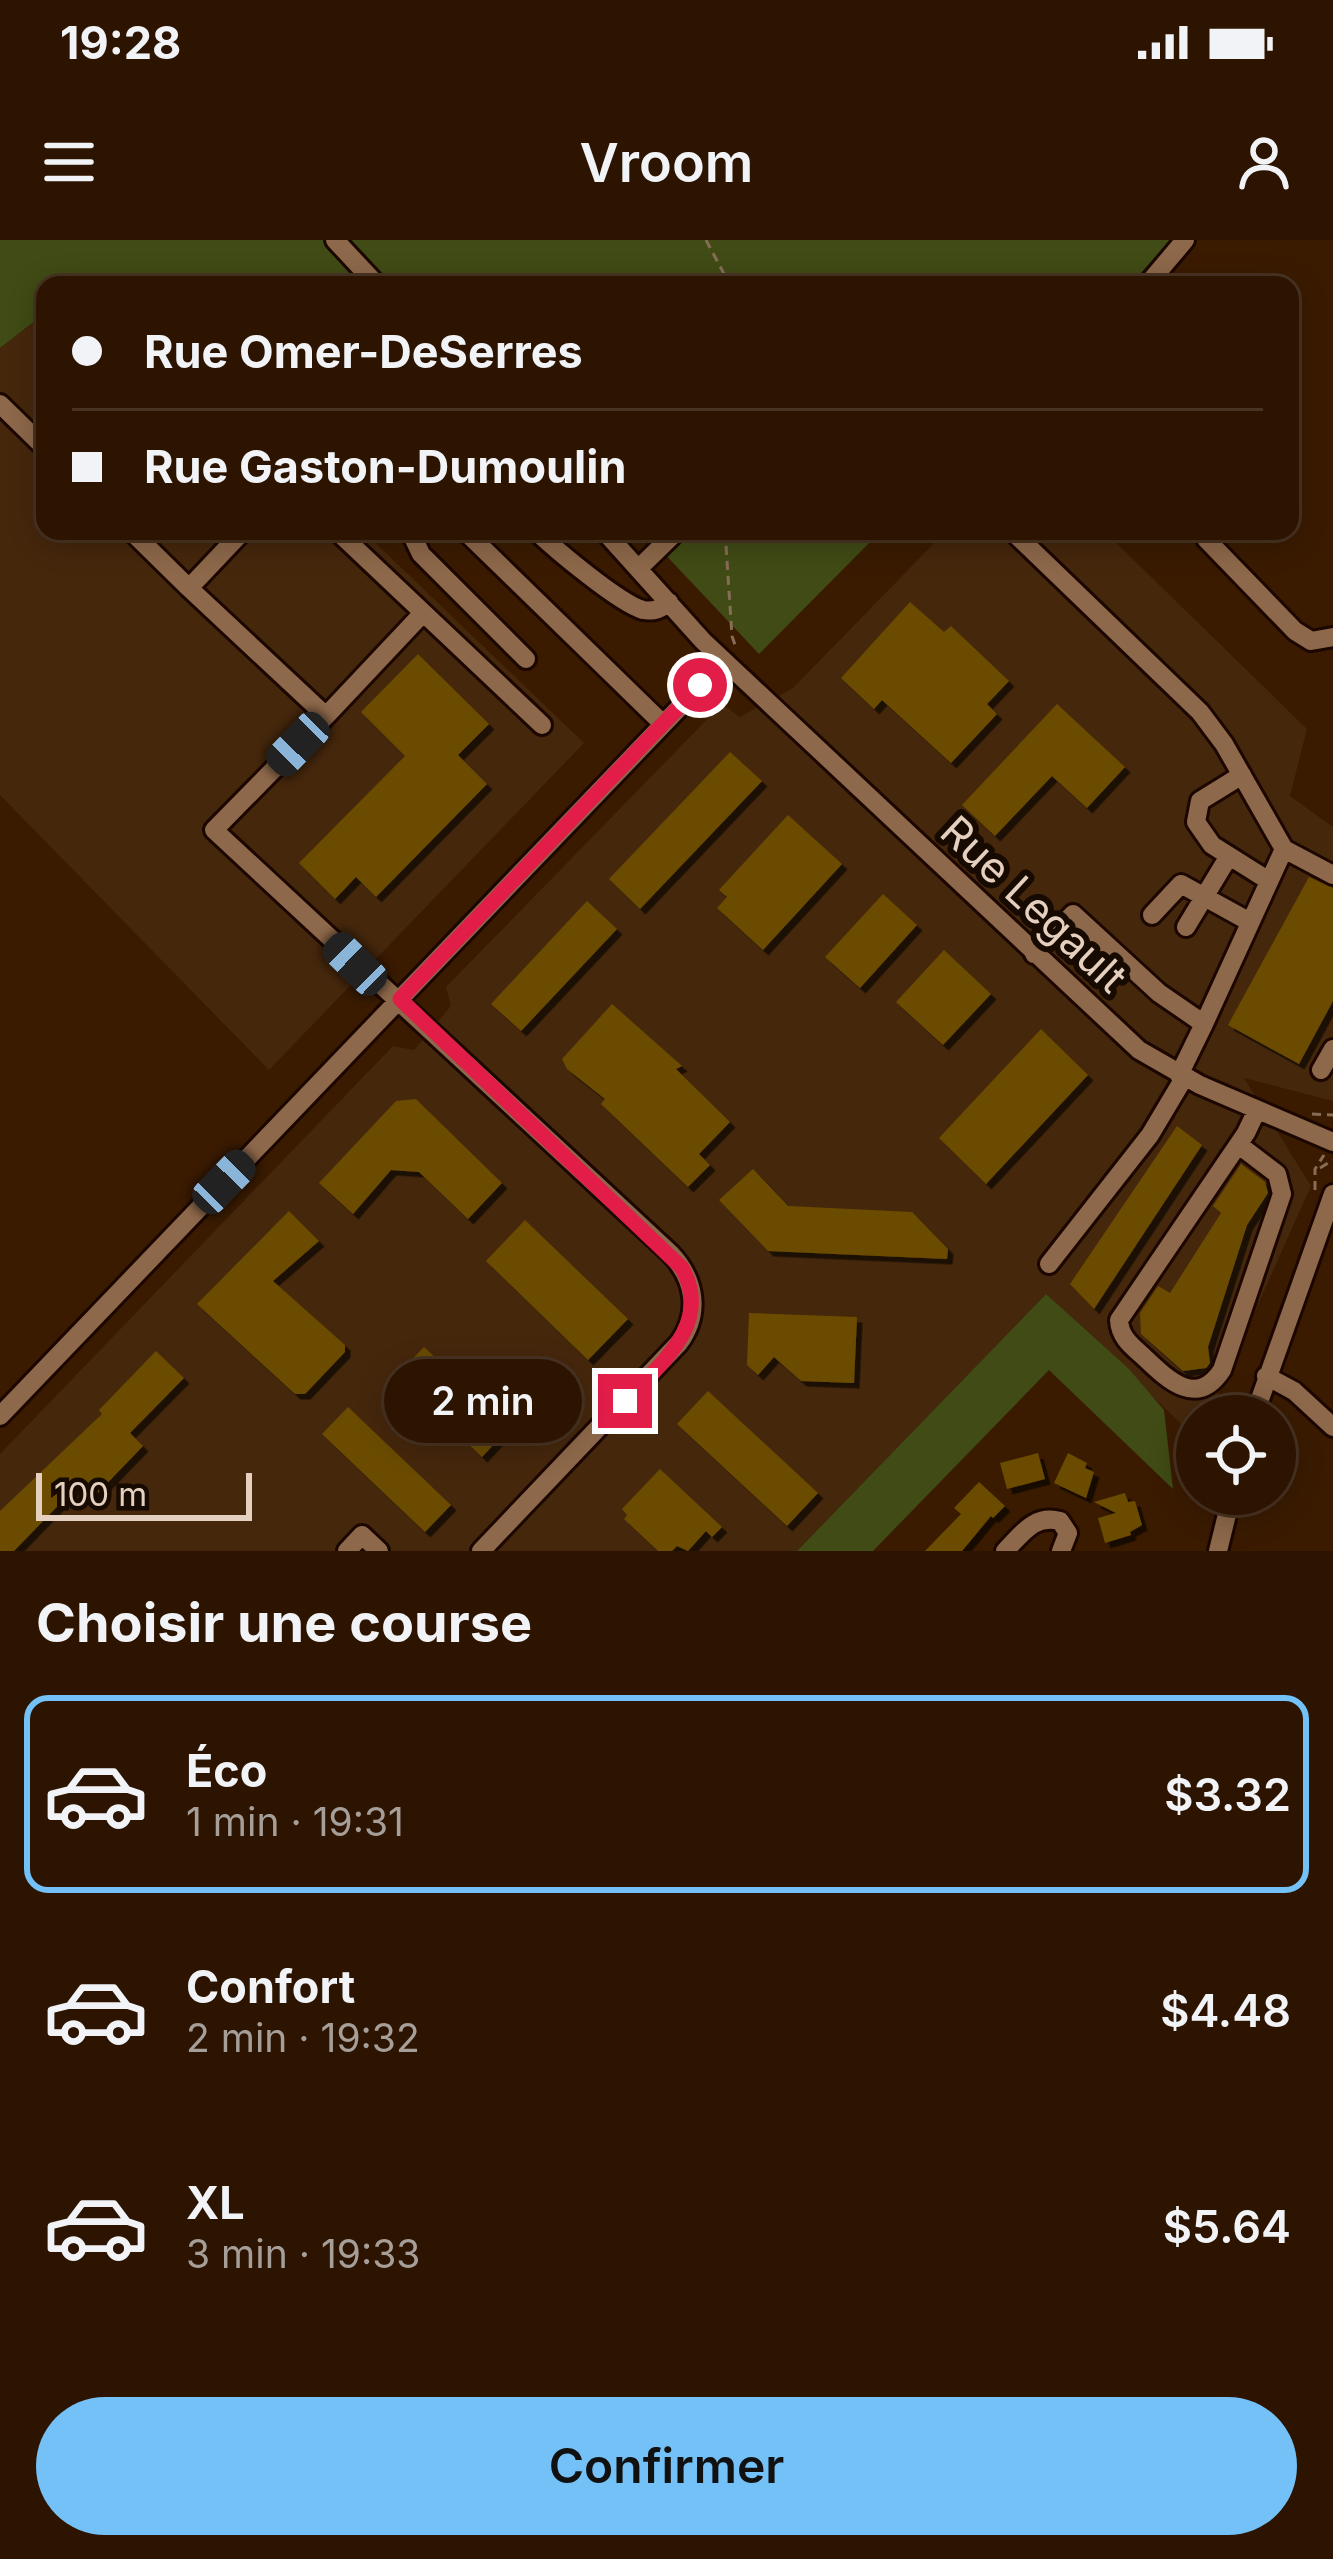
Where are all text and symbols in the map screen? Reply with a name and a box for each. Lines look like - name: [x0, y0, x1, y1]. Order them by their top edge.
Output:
- text: 19:28: [60, 15, 181, 70]
- icon: menu: [36, 129, 102, 195]
- icon: person: [1231, 129, 1297, 195]
- text: Vroom: [580, 130, 753, 195]
- text: Rue Omer-DeSerres: [144, 324, 583, 379]
- text: Rue Gaston-Dumoulin: [144, 439, 626, 494]
- route start: [673, 658, 727, 712]
- car: [260, 706, 336, 782]
- street label: Rue Legault: [931, 805, 1138, 1002]
- car: [317, 926, 393, 1002]
- car: [186, 1144, 262, 1220]
- callout: 2 min: [385, 1359, 583, 1443]
- route end: [598, 1374, 652, 1428]
- text: 2 min: [431, 1377, 535, 1424]
- map controls: [1176, 1395, 1296, 1515]
- button: locate: [1176, 1395, 1296, 1515]
- scale bar: [36, 1467, 252, 1520]
- text: 100 m: [54, 1474, 147, 1514]
- text: Choisir une course: [36, 1590, 532, 1655]
- icon: car: [42, 1740, 150, 1848]
- text: Éco: [186, 1743, 267, 1798]
- text: $3.32: [1164, 1767, 1291, 1822]
- text: 1 min · 19:31: [186, 1798, 404, 1845]
- icon: car: [42, 1956, 150, 2064]
- text: Confort: [186, 1959, 355, 2014]
- text: $4.48: [1160, 1983, 1291, 2038]
- text: 2 min · 19:32: [186, 2014, 420, 2061]
- icon: car: [42, 2172, 150, 2280]
- text: XL: [186, 2175, 245, 2230]
- text: $5.64: [1163, 2199, 1291, 2254]
- text: 3 min · 19:33: [186, 2230, 420, 2277]
- button: Confirmer: [36, 2397, 1297, 2535]

